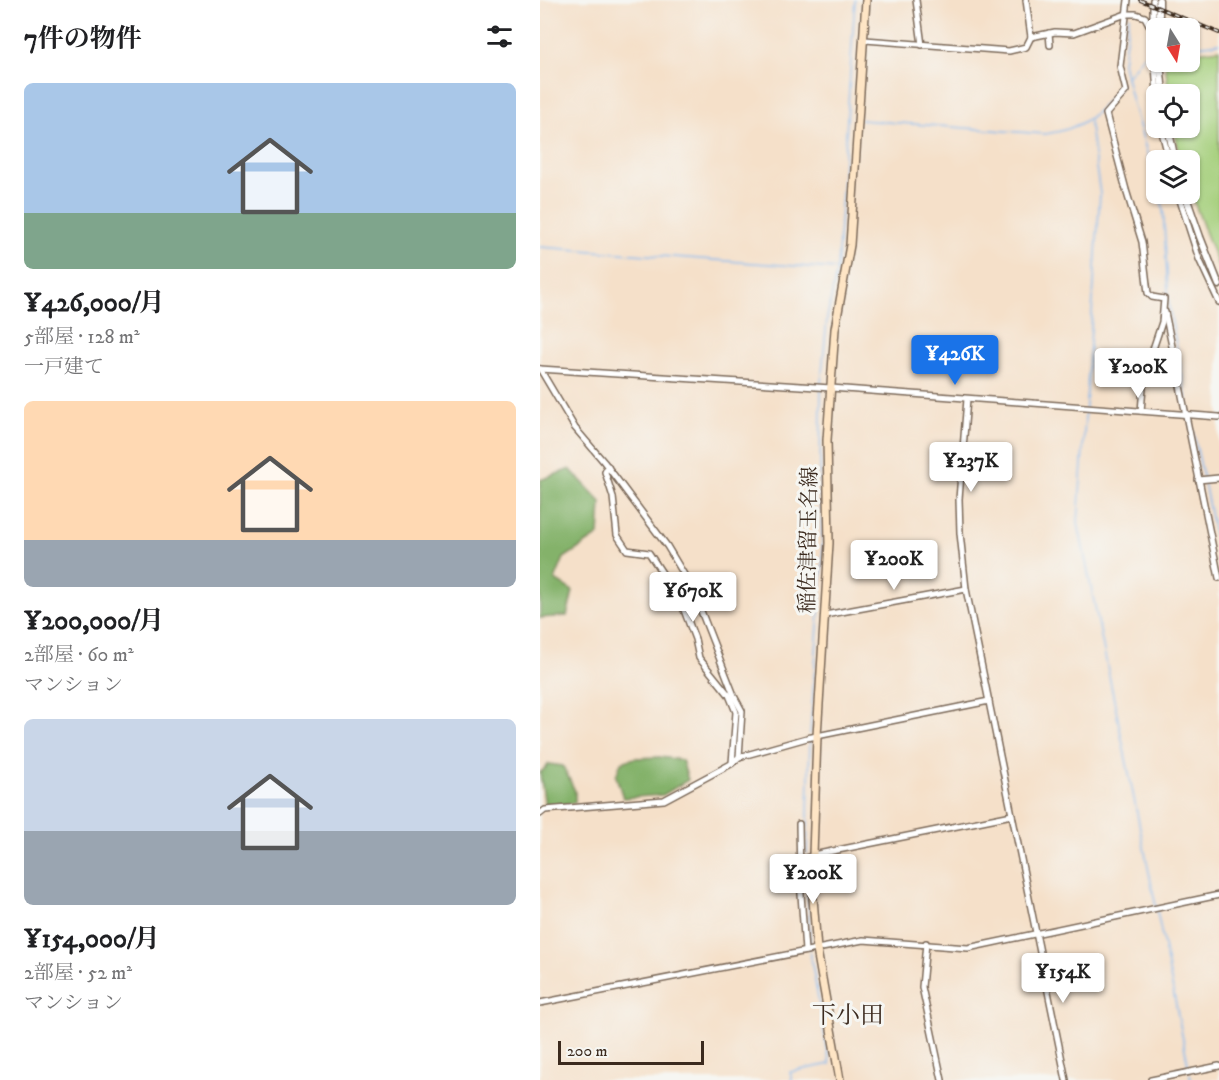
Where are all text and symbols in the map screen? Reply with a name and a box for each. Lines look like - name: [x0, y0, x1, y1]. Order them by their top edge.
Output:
- north arrow: [1146, 18, 1200, 72]
- map controls: [1146, 18, 1200, 204]
- icon: filters: [483, 20, 516, 53]
- text: 7件の物件: [24, 23, 142, 56]
- button: locate: [1146, 84, 1200, 138]
- icon: home: [216, 122, 324, 230]
- button: layers: [1146, 150, 1200, 204]
- text: ¥426,000/月: [24, 287, 165, 320]
- text: 5部屋 · 128 m²: [24, 325, 140, 350]
- pin: ¥426K: [913, 335, 997, 386]
- text: ¥426K: [925, 342, 985, 367]
- pin: ¥200K: [1096, 348, 1180, 399]
- text: 一戸建て: [24, 355, 104, 380]
- text: ¥200K: [1109, 355, 1167, 380]
- icon: home: [216, 440, 324, 548]
- pin: ¥237K: [929, 442, 1013, 493]
- text: ¥237K: [943, 449, 999, 474]
- street label: 稲佐津留玉名線: [795, 466, 823, 614]
- pin: ¥200K: [852, 540, 936, 591]
- text: ¥200K: [865, 547, 923, 572]
- pin: ¥670K: [651, 572, 735, 623]
- text: ¥670K: [663, 579, 723, 604]
- text: ¥200,000/月: [24, 605, 164, 638]
- text: 2部屋 · 60 m²: [24, 643, 134, 668]
- text: マンション: [24, 673, 123, 698]
- icon: home: [216, 758, 324, 866]
- pin: ¥200K: [771, 854, 855, 905]
- text: ¥200K: [784, 861, 842, 886]
- text: ¥154,000/月: [24, 923, 160, 956]
- pin: ¥154K: [1021, 953, 1105, 1004]
- text: ¥154K: [1035, 960, 1091, 985]
- text: 2部屋 · 52 m²: [24, 961, 132, 986]
- text: マンション: [24, 991, 123, 1016]
- district label: 下小田: [812, 1001, 884, 1031]
- scale bar: [558, 1038, 704, 1066]
- text: 200 m: [567, 1041, 608, 1061]

